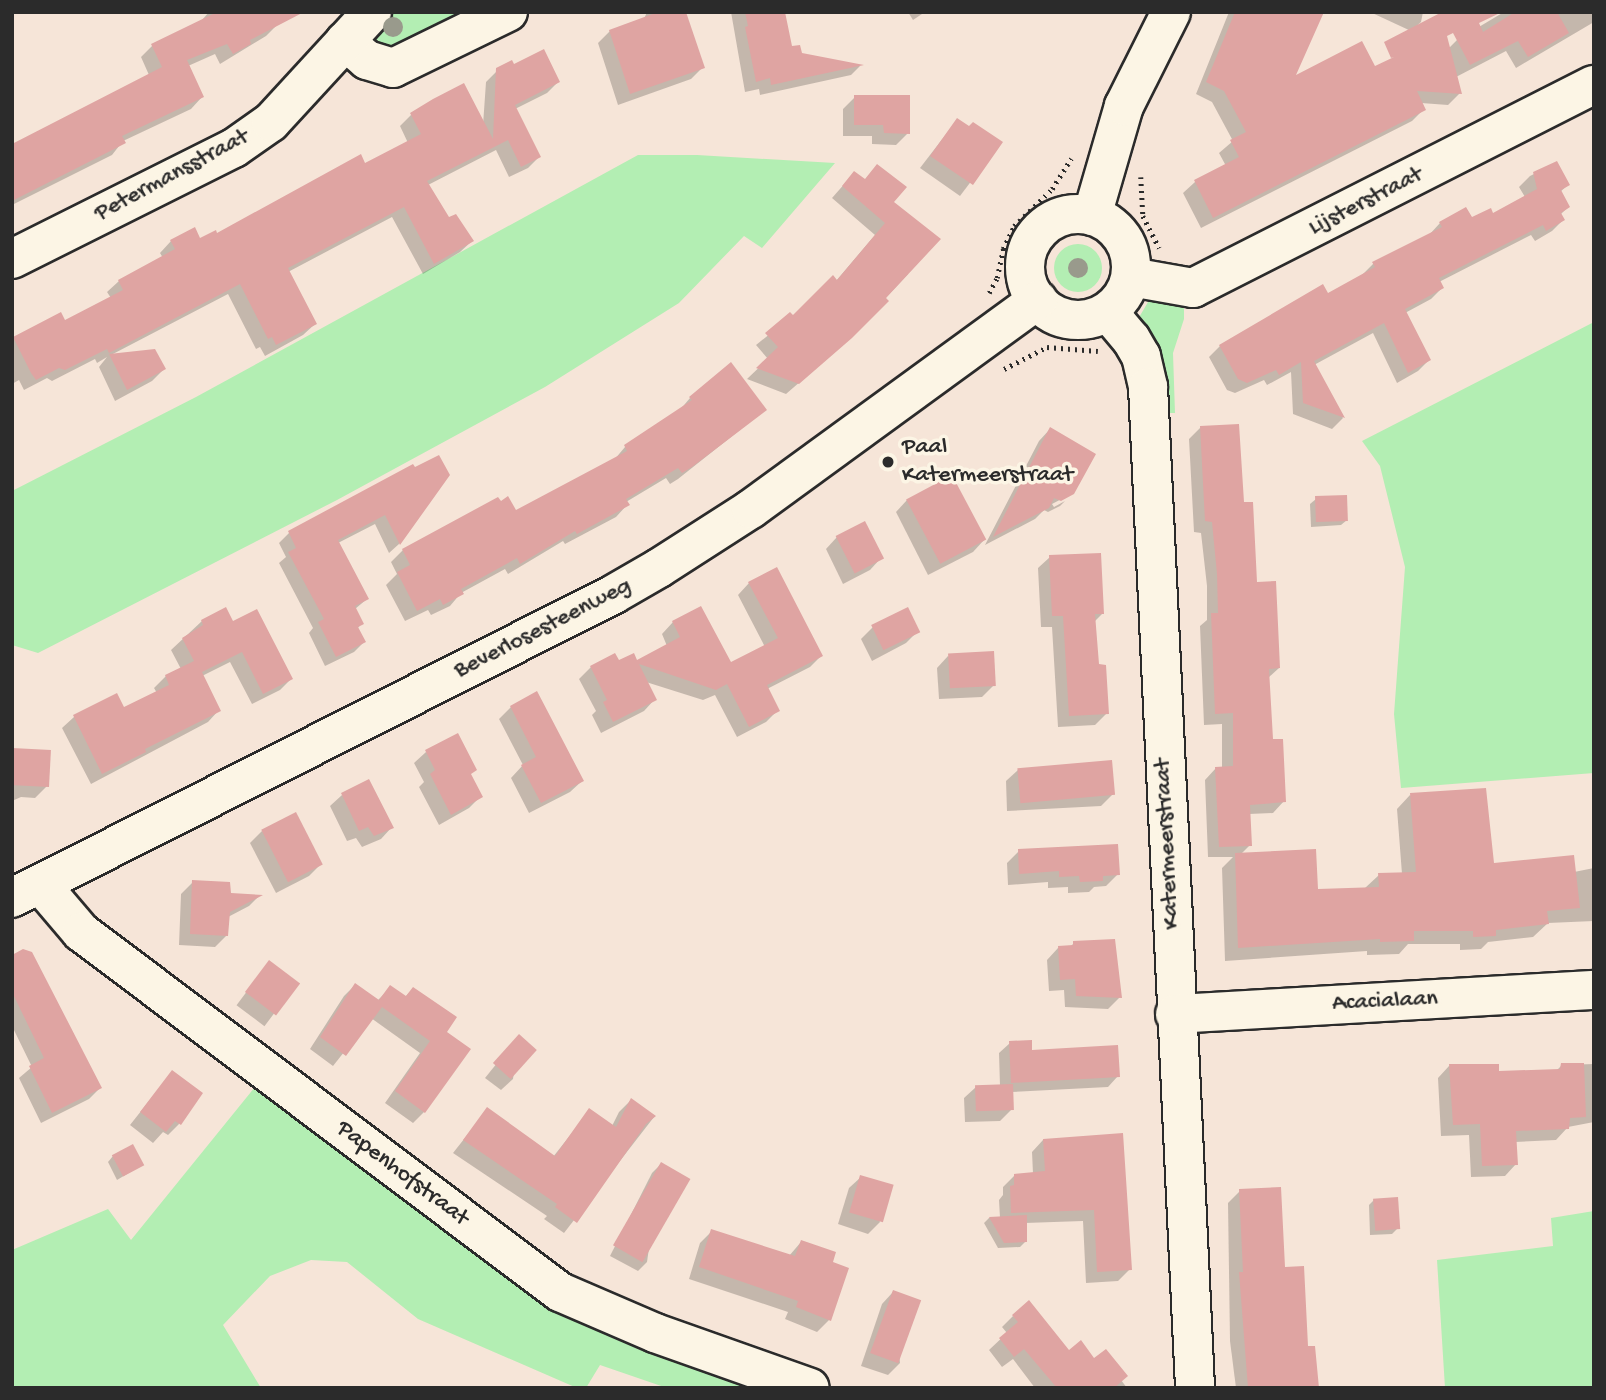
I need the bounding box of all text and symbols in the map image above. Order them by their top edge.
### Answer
street label: Petermansstraat [90,123,254,229]
street label: Lijsterstraat [1304,161,1428,243]
place label: Paal Katermeerstraat [902,434,1073,490]
marker: Paal Katermeerstraat [880,454,896,470]
street label: Beverlosesteenweg [450,572,636,686]
street label: Katermeerstraat [1149,758,1187,930]
street label: Acacialaan [1331,985,1439,1019]
street label: Papenhofstraat [330,1115,474,1233]

